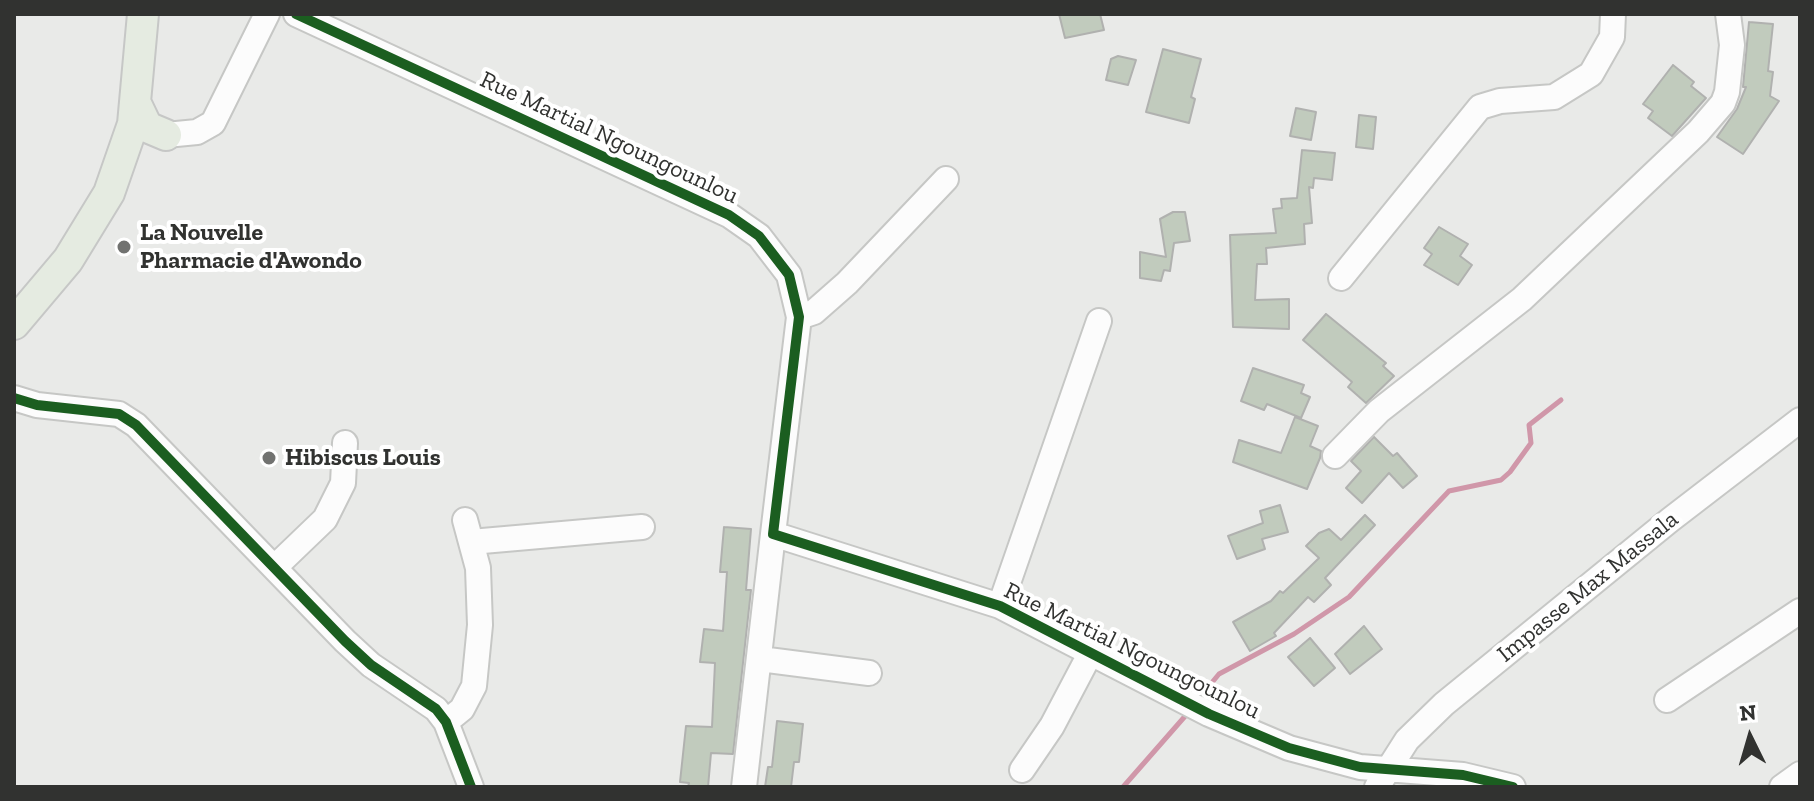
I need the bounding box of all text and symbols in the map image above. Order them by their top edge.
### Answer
street label: Rue Martial Ngoungounlou [475,65,743,211]
place label: La Nouvelle Pharmacie d'Awondo [140,219,362,275]
marker: La Nouvelle Pharmacie d'Awondo [115,238,133,256]
place label: Hibiscus Louis [285,444,441,472]
marker: Hibiscus Louis [260,449,278,467]
street label: Impasse Max Massala [1492,505,1684,669]
street label: Rue Martial Ngoungounlou [999,576,1265,726]
north arrow [1710,697,1790,777]
text: N [1738,698,1757,727]

